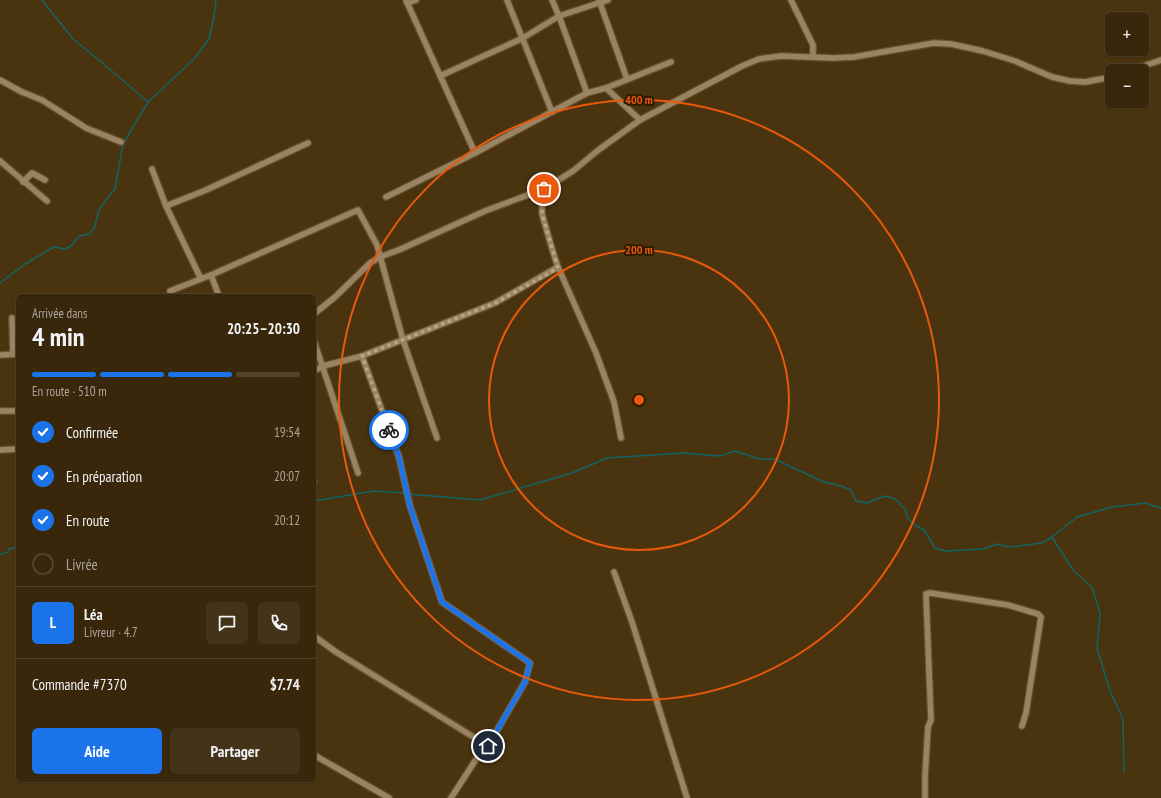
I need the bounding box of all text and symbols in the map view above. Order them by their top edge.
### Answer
map controls [1105,12,1149,108]
button: + [1105,12,1149,56]
button: − [1105,64,1149,108]
text: 400 m [625,92,653,107]
pin [527,172,561,206]
icon: bag [533,178,555,200]
text: 200 m [625,242,653,257]
text: Arrivée dans [32,305,87,322]
text: 20:25–20:30 [227,319,300,338]
text: 4 min [32,320,85,353]
text: En route · 510 m [32,383,107,400]
centre of rings [632,393,646,407]
courier [369,410,409,450]
icon: bike [378,419,400,441]
icon: check [32,421,54,443]
text: Confirmée [66,423,118,442]
text: 19:54 [274,424,300,441]
icon: check [32,465,54,487]
text: En préparation [66,467,142,486]
text: 20:07 [274,468,300,485]
icon: check [32,509,54,531]
text: En route [66,511,110,530]
text: 20:12 [274,512,300,529]
text: Livrée [66,555,98,574]
button: chat [206,602,248,644]
button: phone [258,602,300,644]
text: Léa [84,605,103,624]
text: L [50,613,56,632]
text: Livreur · 4.7 [84,624,138,641]
text: Commande #7370 [32,675,127,694]
text: $7.74 [270,675,300,694]
button: Aide [32,728,162,774]
button: Partager [170,728,300,774]
pin [471,729,505,763]
icon: home [477,735,499,757]

